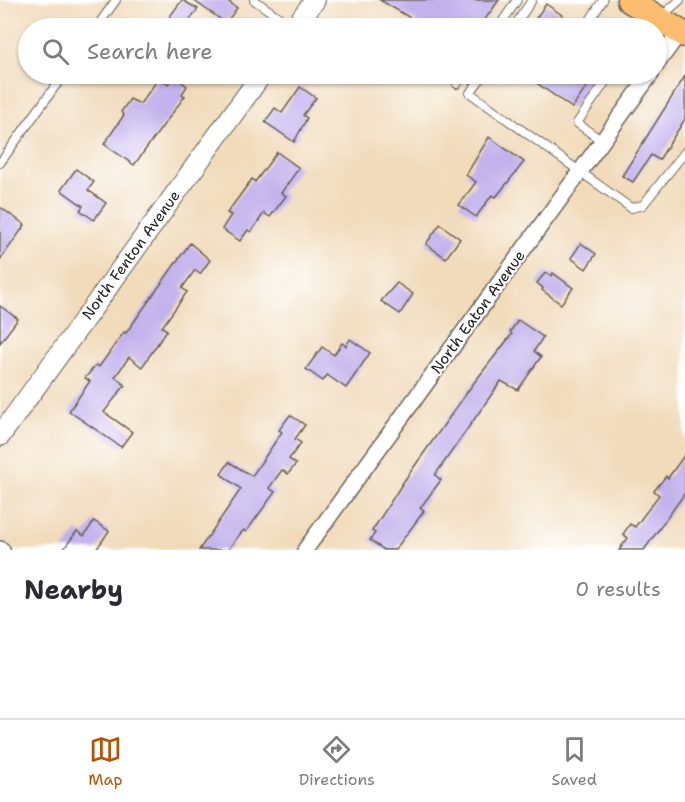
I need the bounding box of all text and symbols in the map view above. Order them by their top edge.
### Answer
search box [18,18,667,84]
icon: search [39,35,72,68]
text: Search here [87,37,213,66]
street label: North Fenton Avenue [77,186,185,324]
street label: North Eaton Avenue [426,246,530,378]
text: Nearby [24,572,123,607]
text: 0 results [575,576,661,602]
tab: Map [88,733,122,790]
tab: Directions [299,733,375,790]
tab: Saved [551,733,597,790]

